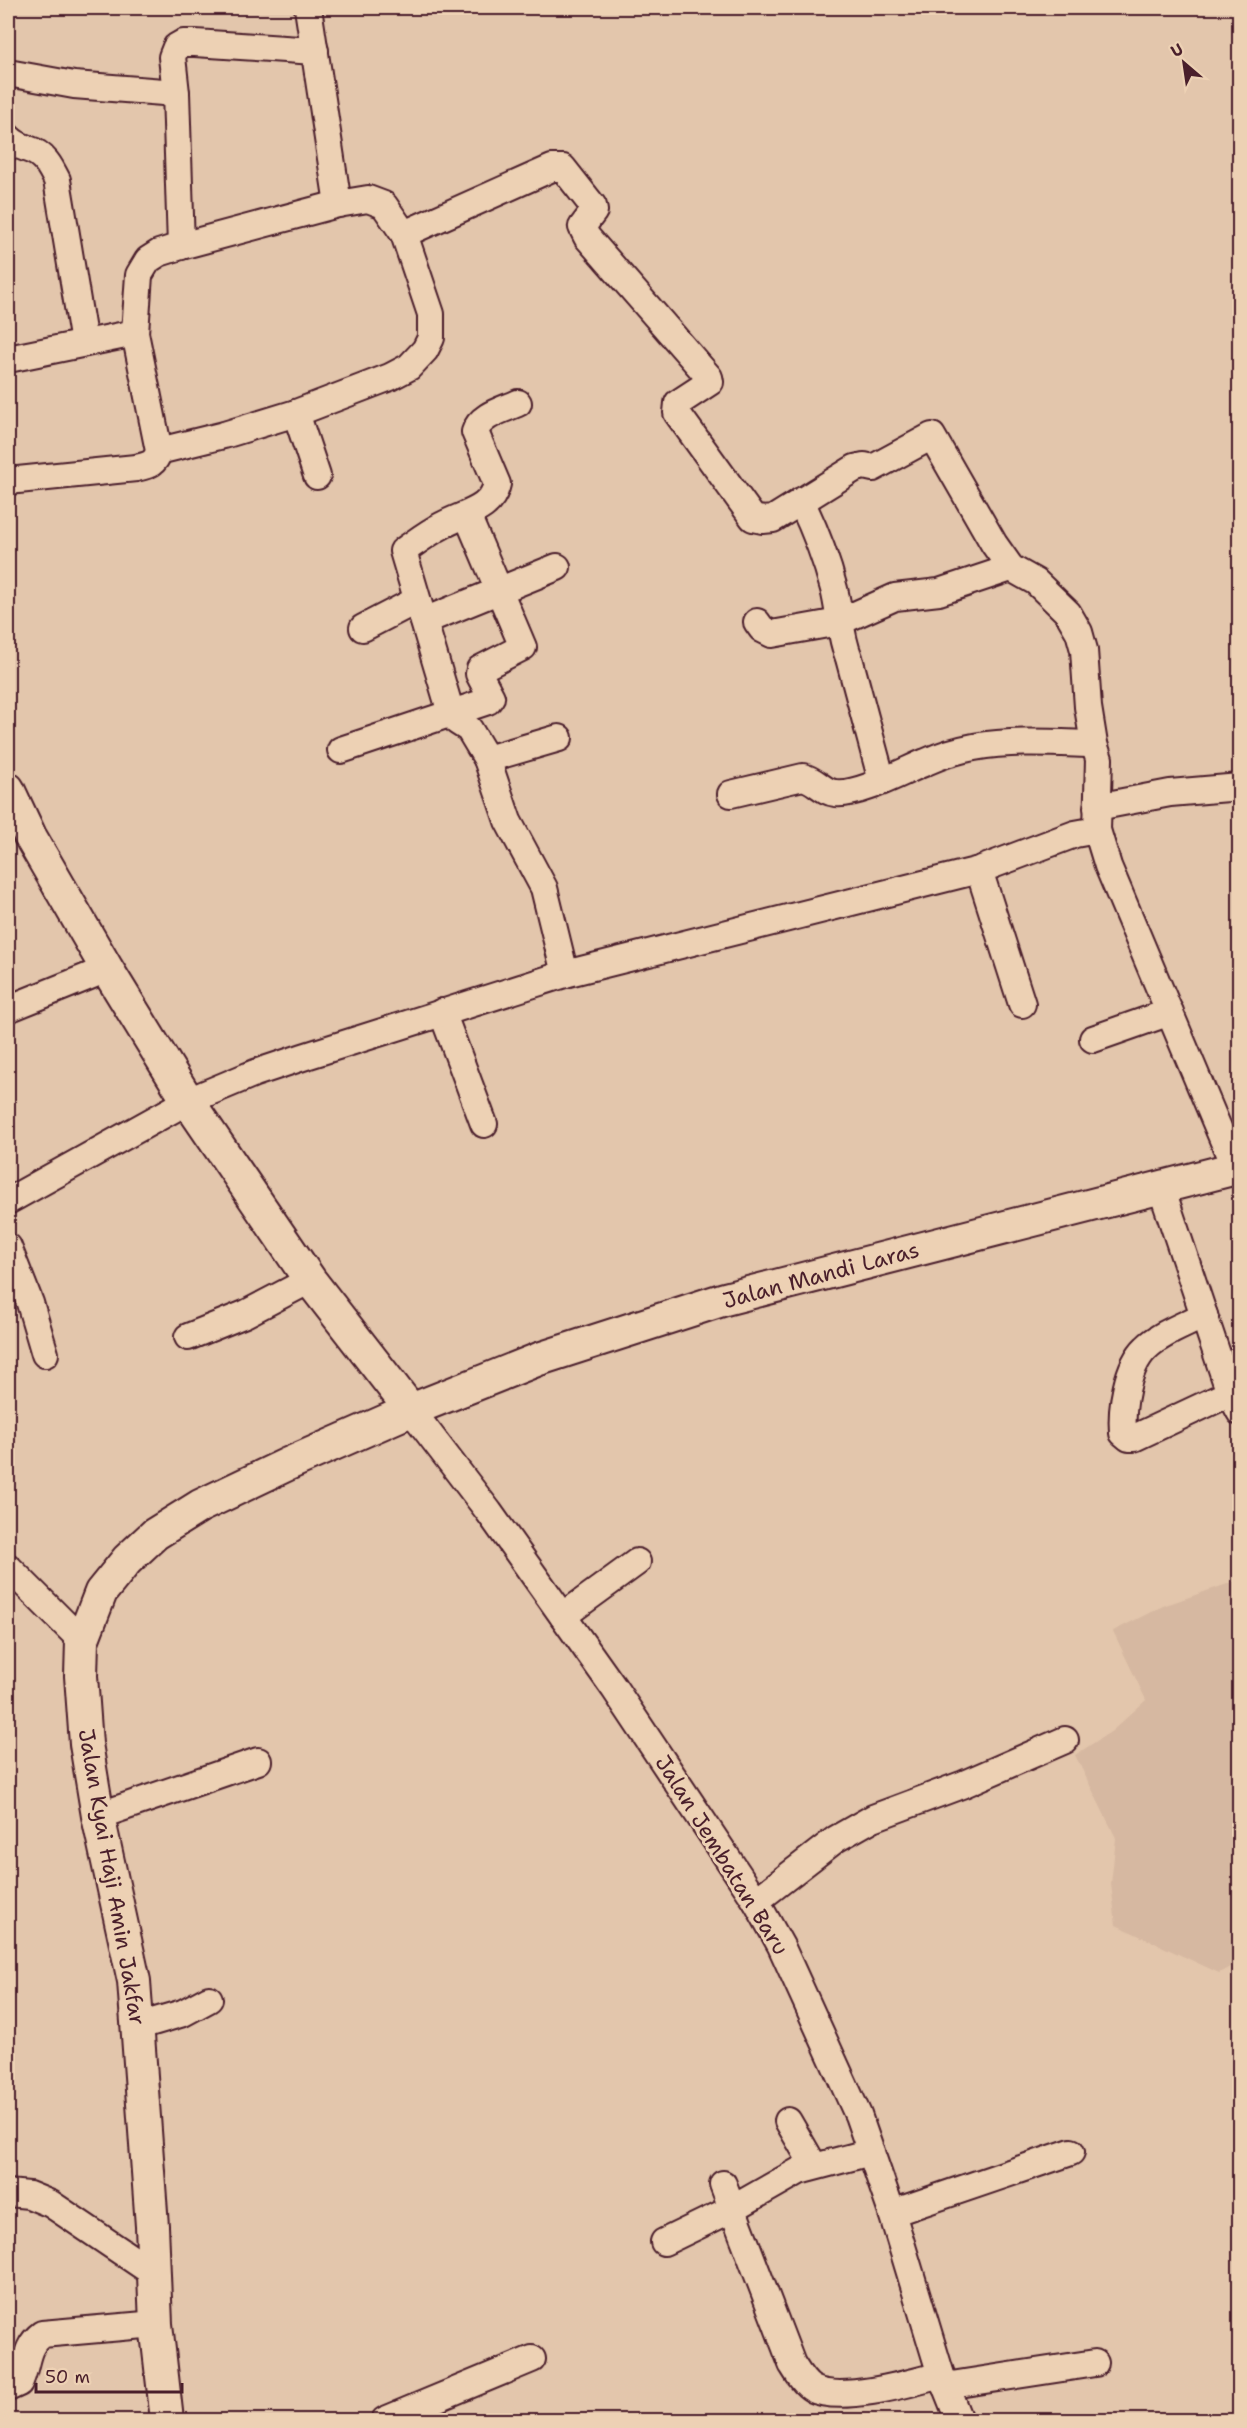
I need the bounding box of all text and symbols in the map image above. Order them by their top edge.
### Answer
north arrow [1154,33,1214,93]
text: U [1167,38,1187,62]
street label: Jalan Mandi Laras [720,1235,922,1315]
street label: Jalan Kyai Haji Amin Jakfar [72,1726,152,2028]
street label: Jalan Jembatan Baru [649,1750,795,1960]
scale bar [36,2356,182,2394]
text: 50 m [45,2365,90,2389]

